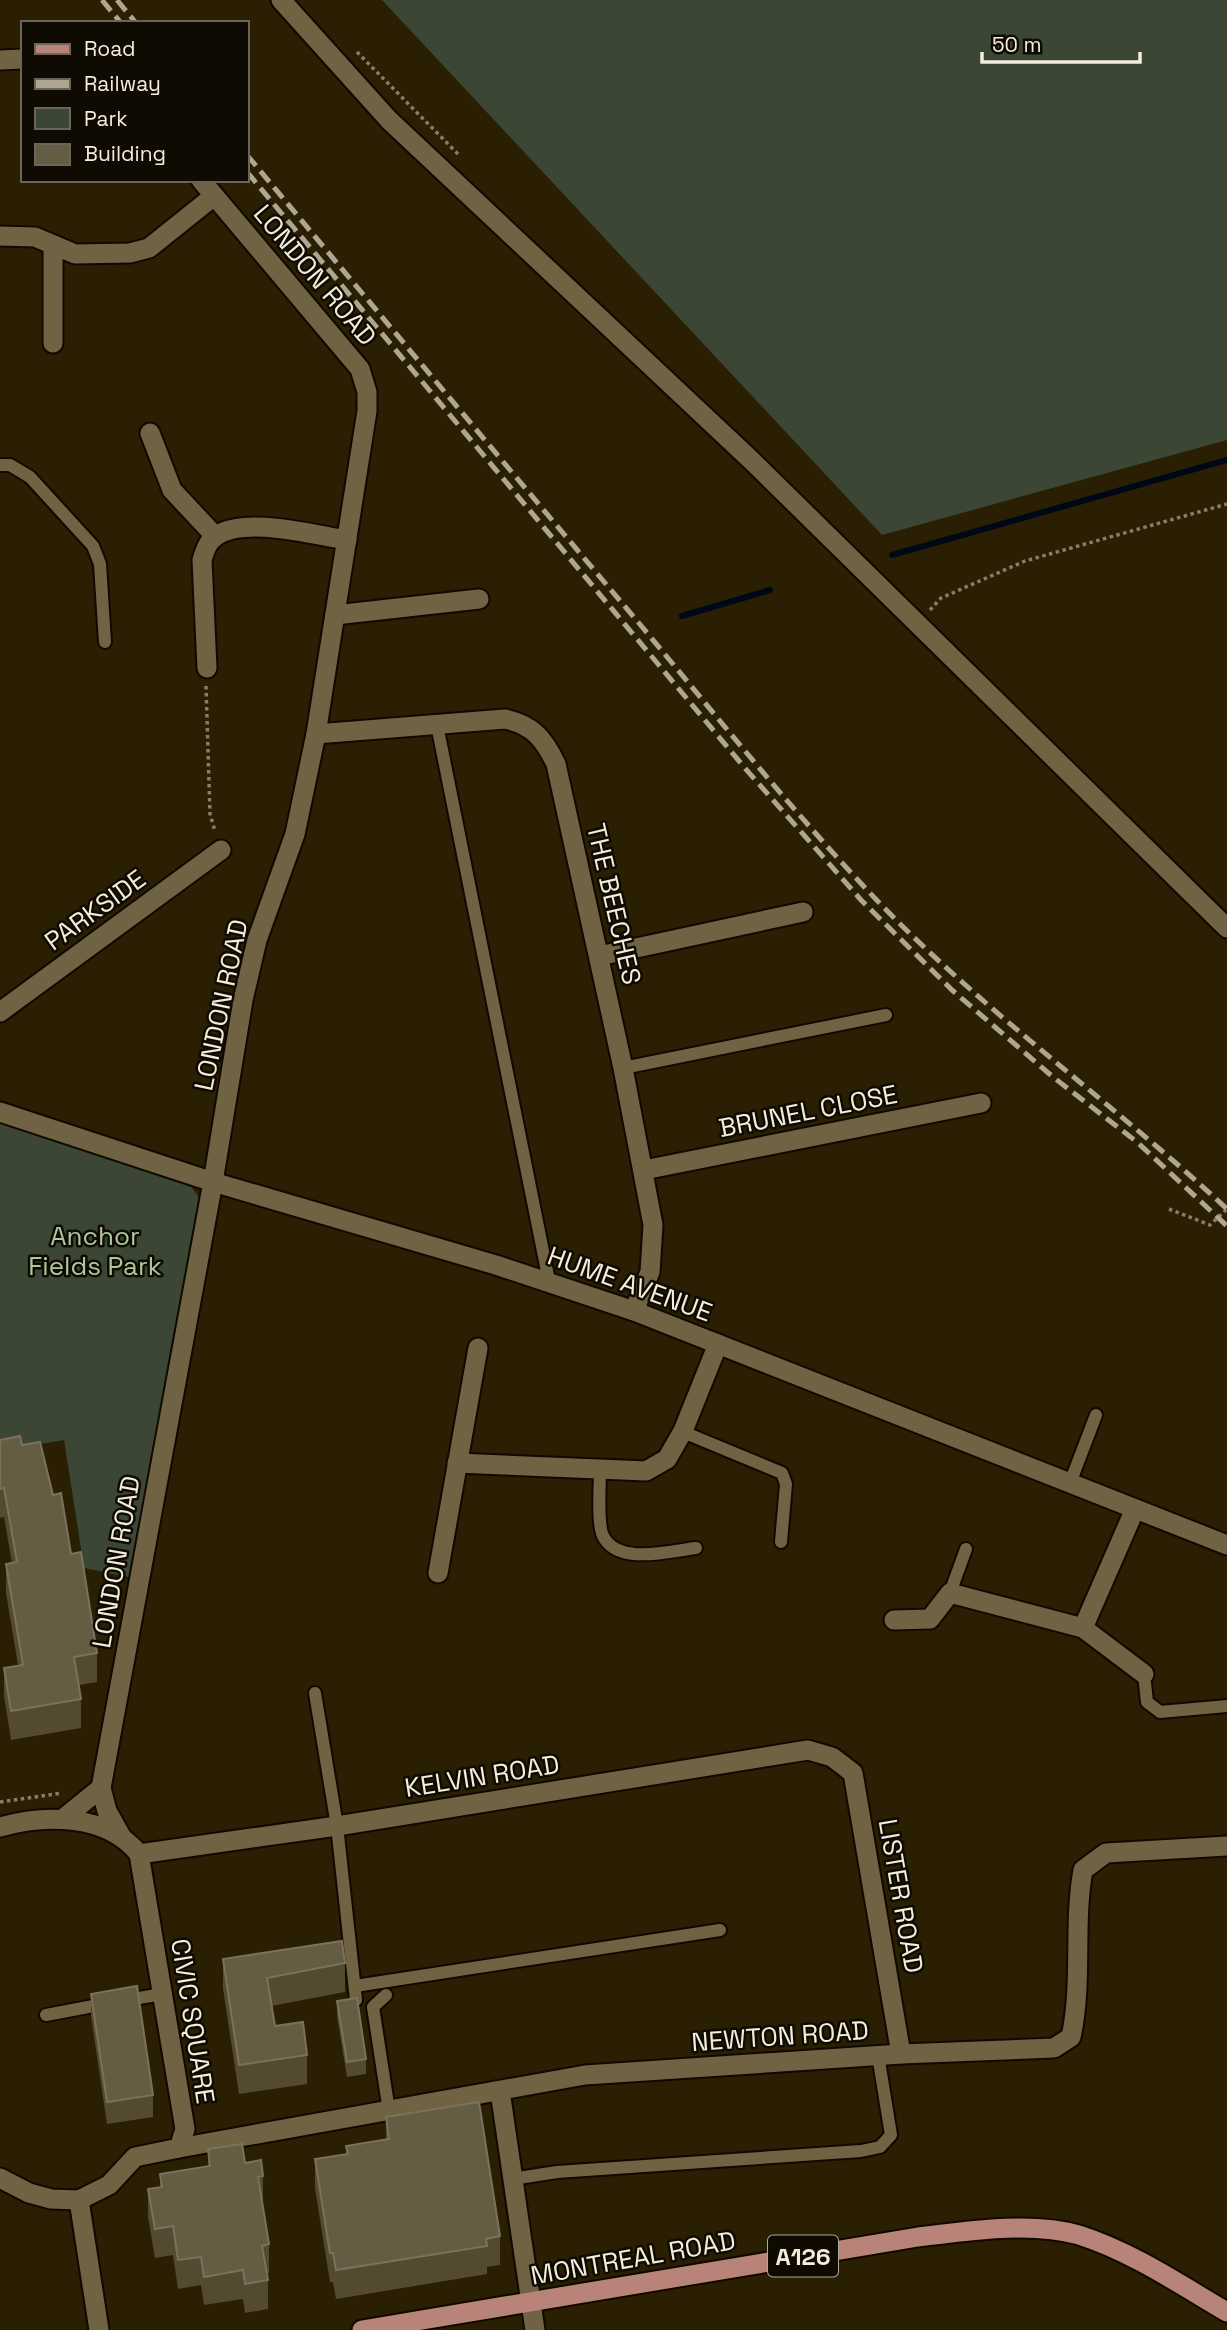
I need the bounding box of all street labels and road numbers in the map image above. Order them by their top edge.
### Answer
street label: LONDON ROAD [246,197,384,353]
street label: THE BEECHES [579,820,649,988]
street label: PARKSIDE [38,862,152,958]
street label: LONDON ROAD [186,916,256,1094]
street label: BRUNEL CLOSE [716,1077,900,1145]
street label: HUME AVENUE [543,1238,717,1330]
street label: LONDON ROAD [84,1473,148,1651]
street label: KELVIN ROAD [402,1747,562,1805]
street label: LISTER ROAD [871,1816,931,1976]
street label: CIVIC SQUARE [163,1936,223,2106]
street label: NEWTON ROAD [690,2013,870,2059]
street label: MONTREAL ROAD [528,2223,738,2293]
road number: A126 [768,2236,838,2276]

